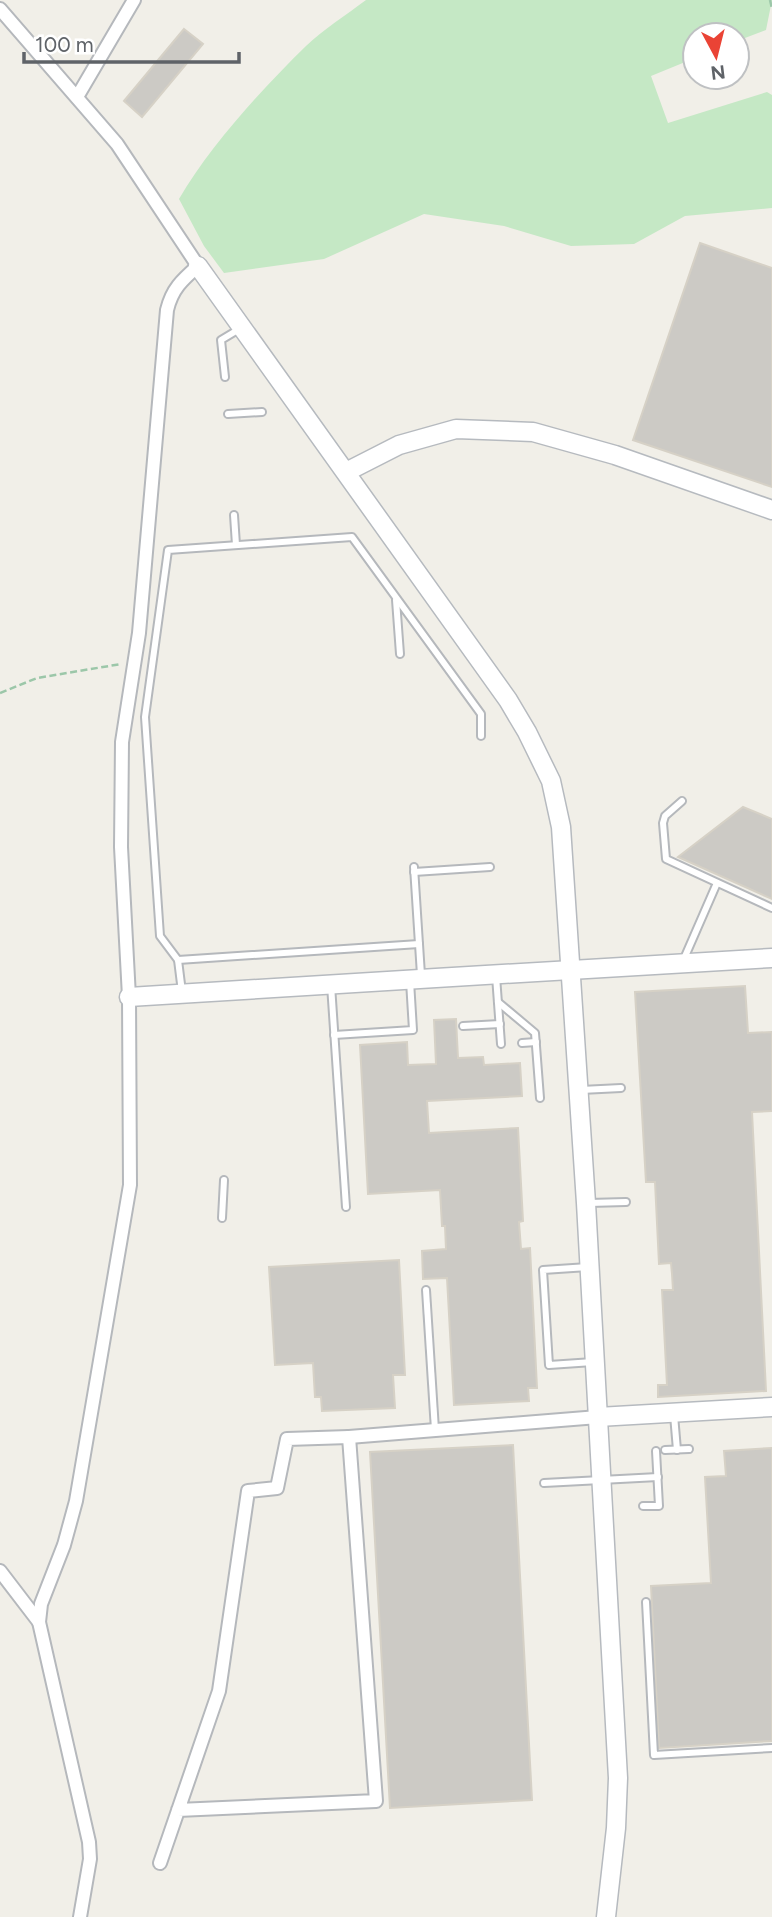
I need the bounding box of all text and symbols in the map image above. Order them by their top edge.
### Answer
scale bar [24,21,240,65]
north arrow [681,21,751,91]
text: 100 m [35,32,94,57]
text: N [709,60,727,85]

